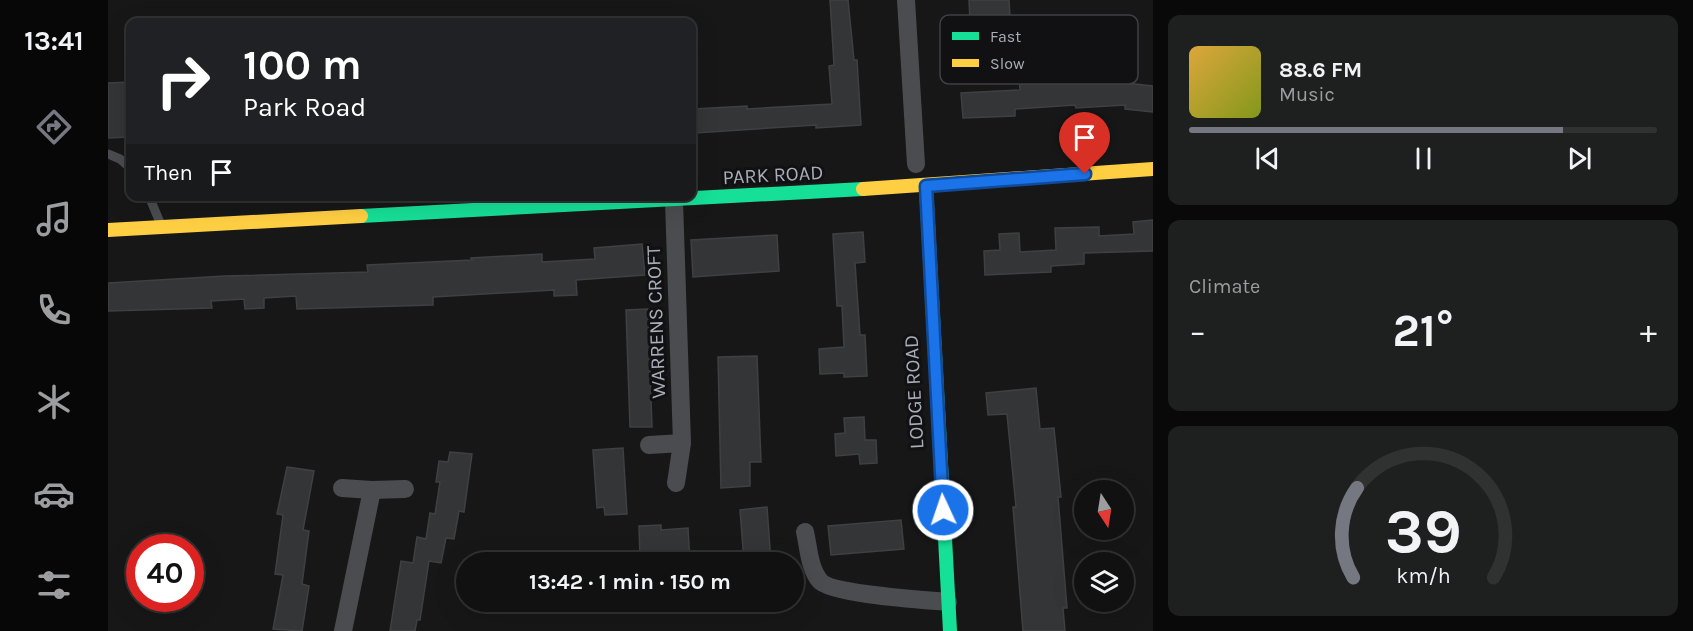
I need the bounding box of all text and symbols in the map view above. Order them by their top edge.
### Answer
legend [940,15,1138,84]
text: 13:41 [24,25,84,57]
text: Fast [990,27,1021,46]
text: 100 m [243,40,362,90]
icon: right [144,42,222,120]
text: Slow [990,54,1025,73]
text: 88.6 FM [1279,57,1362,83]
text: Music [1279,83,1335,106]
text: Park Road [243,91,366,123]
icon: directions [33,106,75,148]
pin [1059,112,1110,174]
icon: arrive [1068,121,1101,154]
icon: previous [1251,142,1284,175]
icon: pause [1407,142,1440,175]
icon: next [1563,142,1596,175]
icon: arrive [205,156,238,189]
text: Then [144,160,193,186]
street label: PARK ROAD [722,161,824,189]
icon: music [33,198,75,240]
street label: WARRENS CROFT [642,245,670,399]
text: Climate [1189,275,1260,298]
icon: phone [33,289,75,331]
text: 21° [1393,305,1453,357]
text: − [1189,312,1206,350]
text: + [1640,312,1657,350]
street label: LODGE ROAD [900,334,928,450]
icon: climate [33,381,75,423]
icon: car [33,473,75,515]
position arrow [911,478,975,542]
north arrow [1074,480,1134,540]
map controls [1074,480,1134,612]
text: 39 [1385,495,1461,568]
speed limit sign: 40 [126,534,204,612]
button: layers [1074,552,1134,612]
text: km/h [1396,563,1450,588]
icon: filters [33,564,75,606]
text: 13:42 · 1 min · 150 m [529,569,731,595]

